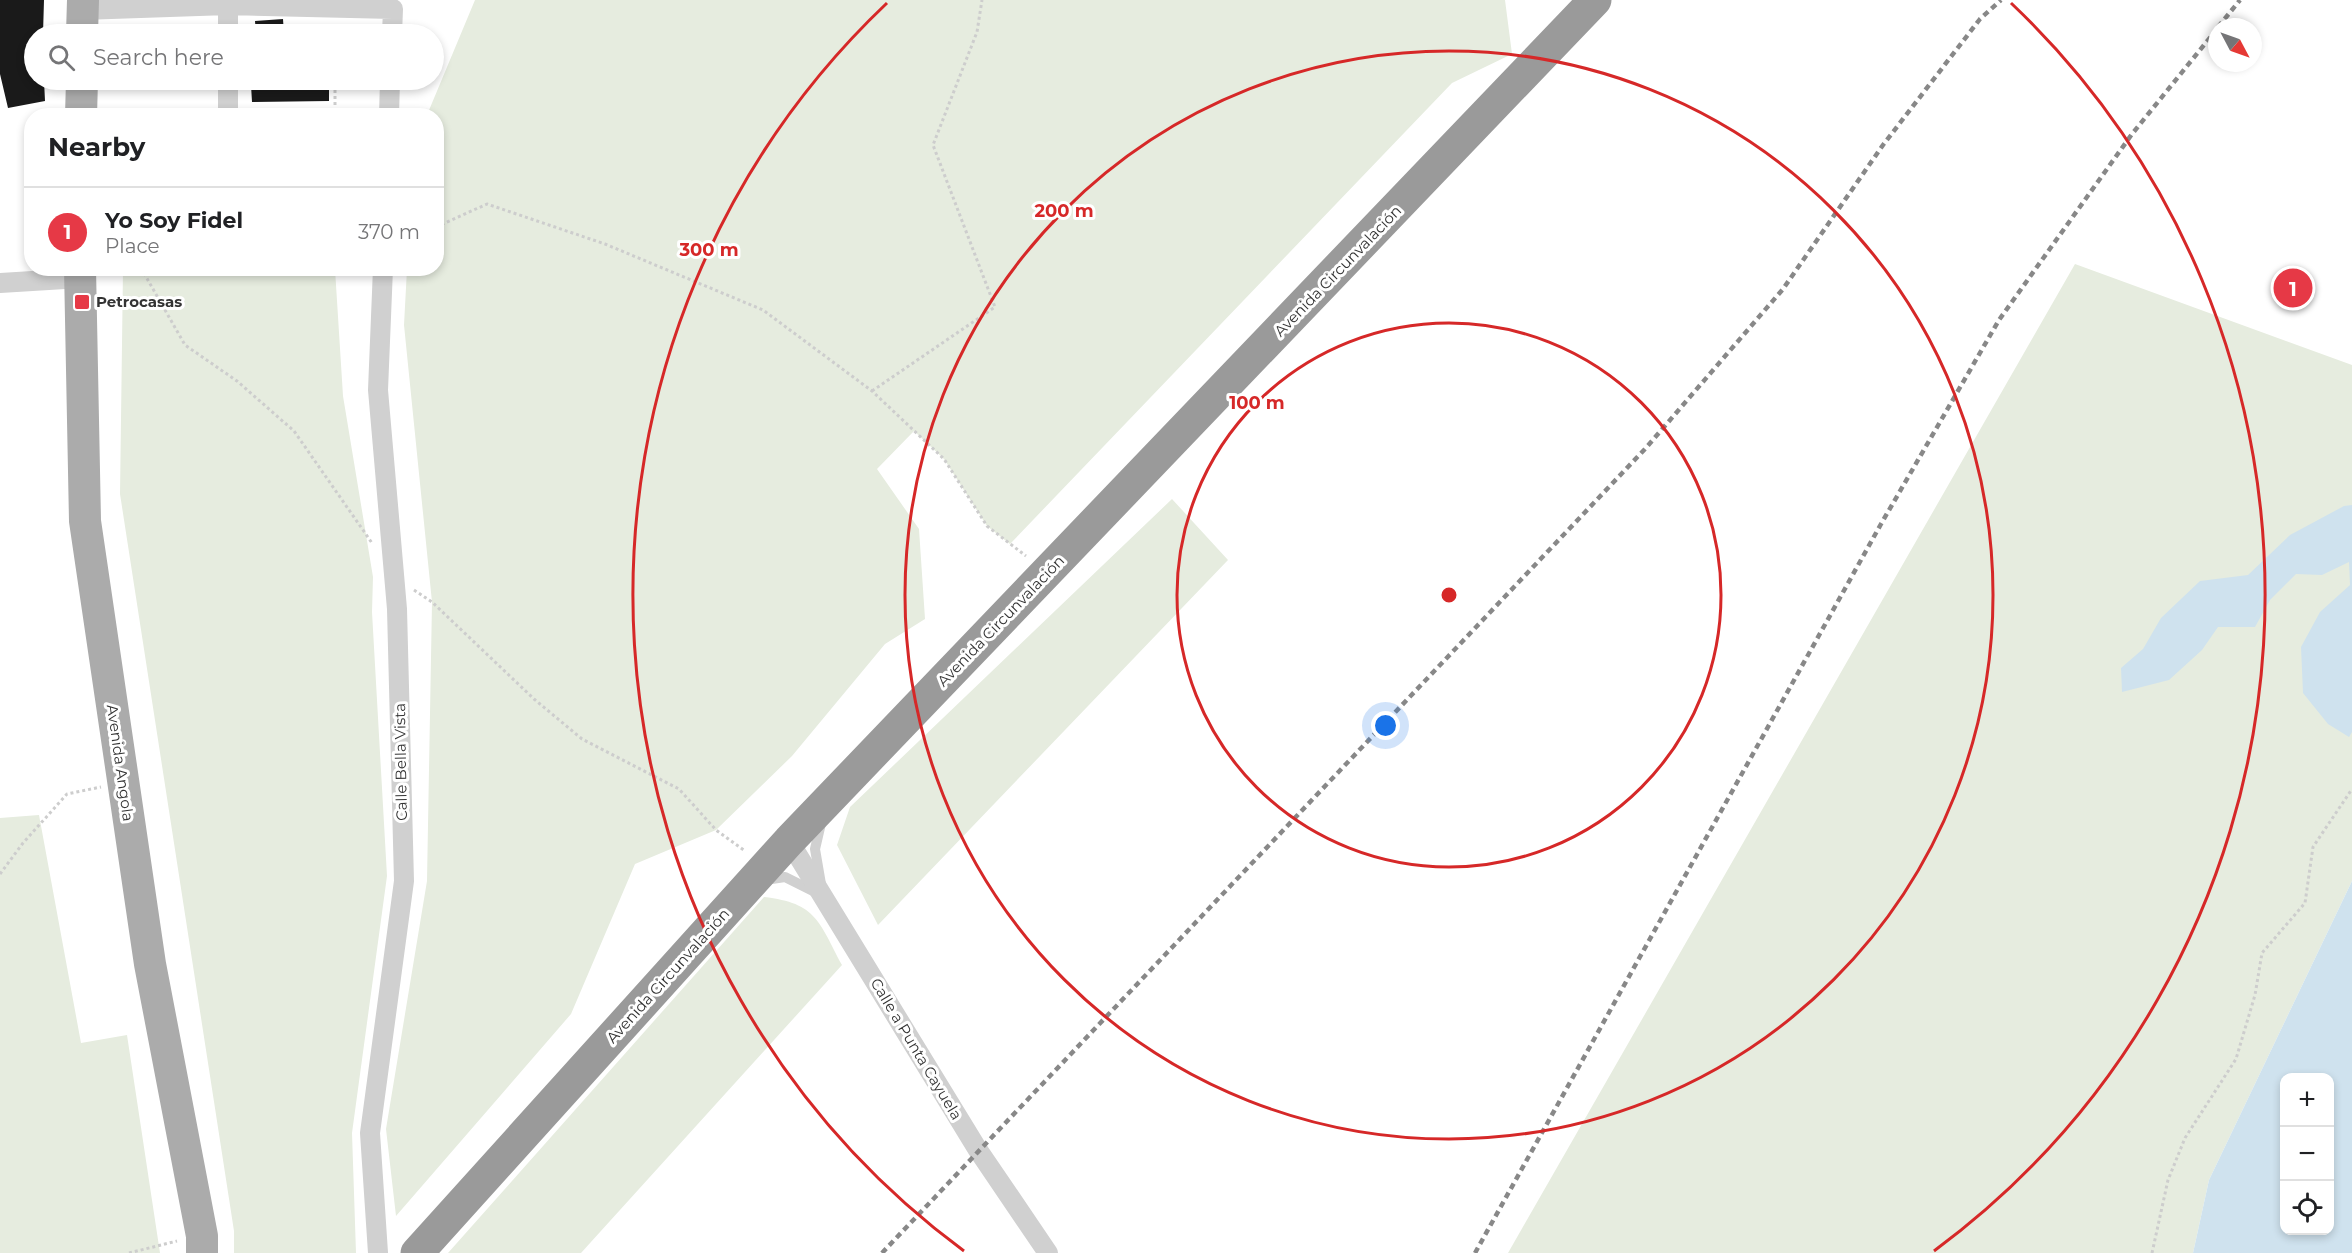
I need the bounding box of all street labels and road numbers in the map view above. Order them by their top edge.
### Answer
street label: Avenida Circunvalación [1270,201,1405,340]
street label: Avenida Circunvalación [933,551,1068,690]
street label: Avenida Angola [103,703,138,823]
street label: Calle Bella Vista [390,703,411,821]
street label: Avenida Circunvalación [602,904,733,1047]
street label: Calle a Punta Cayuela [867,974,966,1123]

